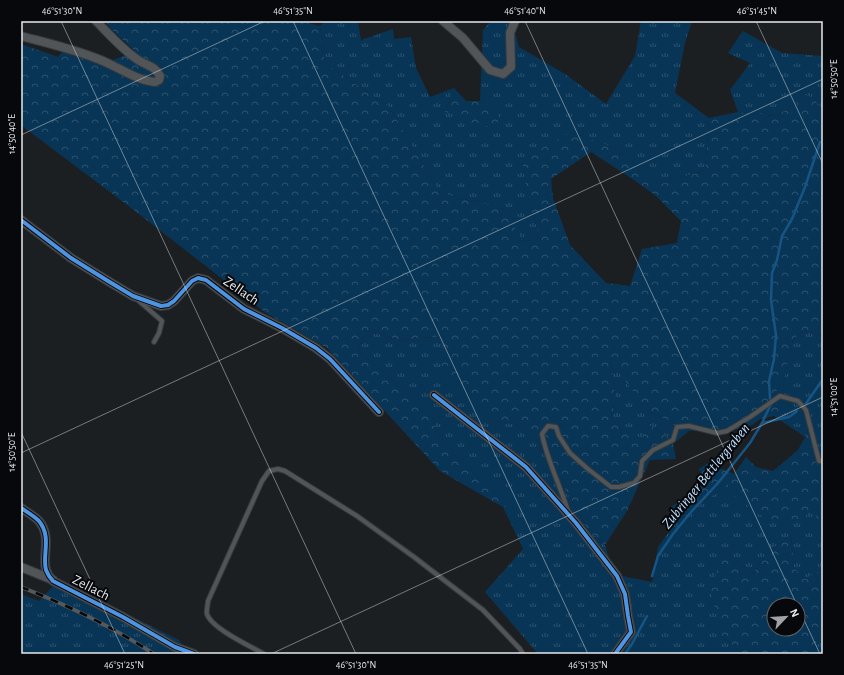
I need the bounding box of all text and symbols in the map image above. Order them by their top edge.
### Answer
text: 46°51'30"N [42,6,82,16]
text: 46°51'35"N [273,6,313,16]
text: 46°51'40"N [504,6,546,16]
text: 46°51'45"N [737,6,777,16]
text: 14°50'50"E [829,59,839,99]
text: 14°50'40"E [7,114,17,154]
street label: Zellach [221,274,261,308]
text: 14°51'00"E [829,378,839,416]
water label: Zubringer Bettlergraben [659,421,753,531]
text: 14°50'50"E [7,432,17,472]
street label: Zellach [70,573,112,603]
north arrow [766,597,806,637]
text: N [788,607,801,619]
text: 46°51'25"N [104,660,144,670]
text: 46°51'30"N [336,660,376,670]
text: 46°51'35"N [568,660,608,670]

